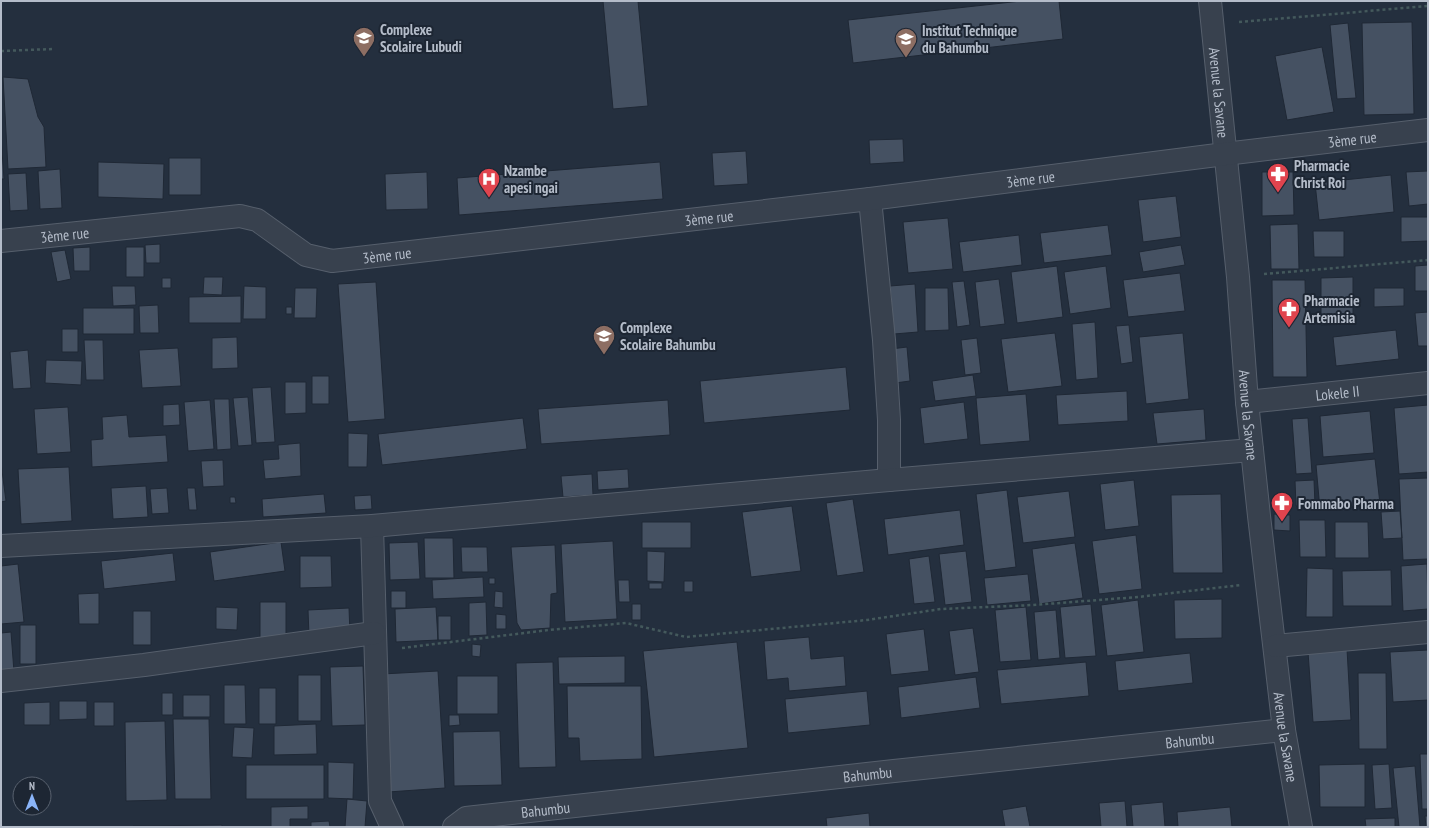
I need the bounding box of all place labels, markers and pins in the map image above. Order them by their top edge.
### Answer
place label: Complexe Scolaire Lubudi [380,20,462,56]
place label: Institut Technique du Bahumbu [922,21,1017,57]
school or university icon: Complexe Scolaire Lubudi [351,25,377,58]
school or university icon: Institut Technique du Bahumbu [893,26,919,59]
place label: Pharmacie Christ Roi [1294,156,1350,192]
place label: Nzambe apesi ngai [504,161,558,197]
pharmacy icon: Pharmacie Christ Roi [1265,161,1291,194]
hospital icon: Nzambe apesi ngai [476,166,502,199]
place label: Pharmacie Artemisia [1303,291,1360,327]
pharmacy icon: Pharmacie Artemisia [1276,296,1302,329]
place label: Complexe Scolaire Bahumbu [620,318,716,354]
school or university icon: Complexe Scolaire Bahumbu [591,323,617,356]
pharmacy icon: Fommabo Pharma [1269,490,1295,523]
place label: Fommabo Pharma [1298,494,1394,513]

